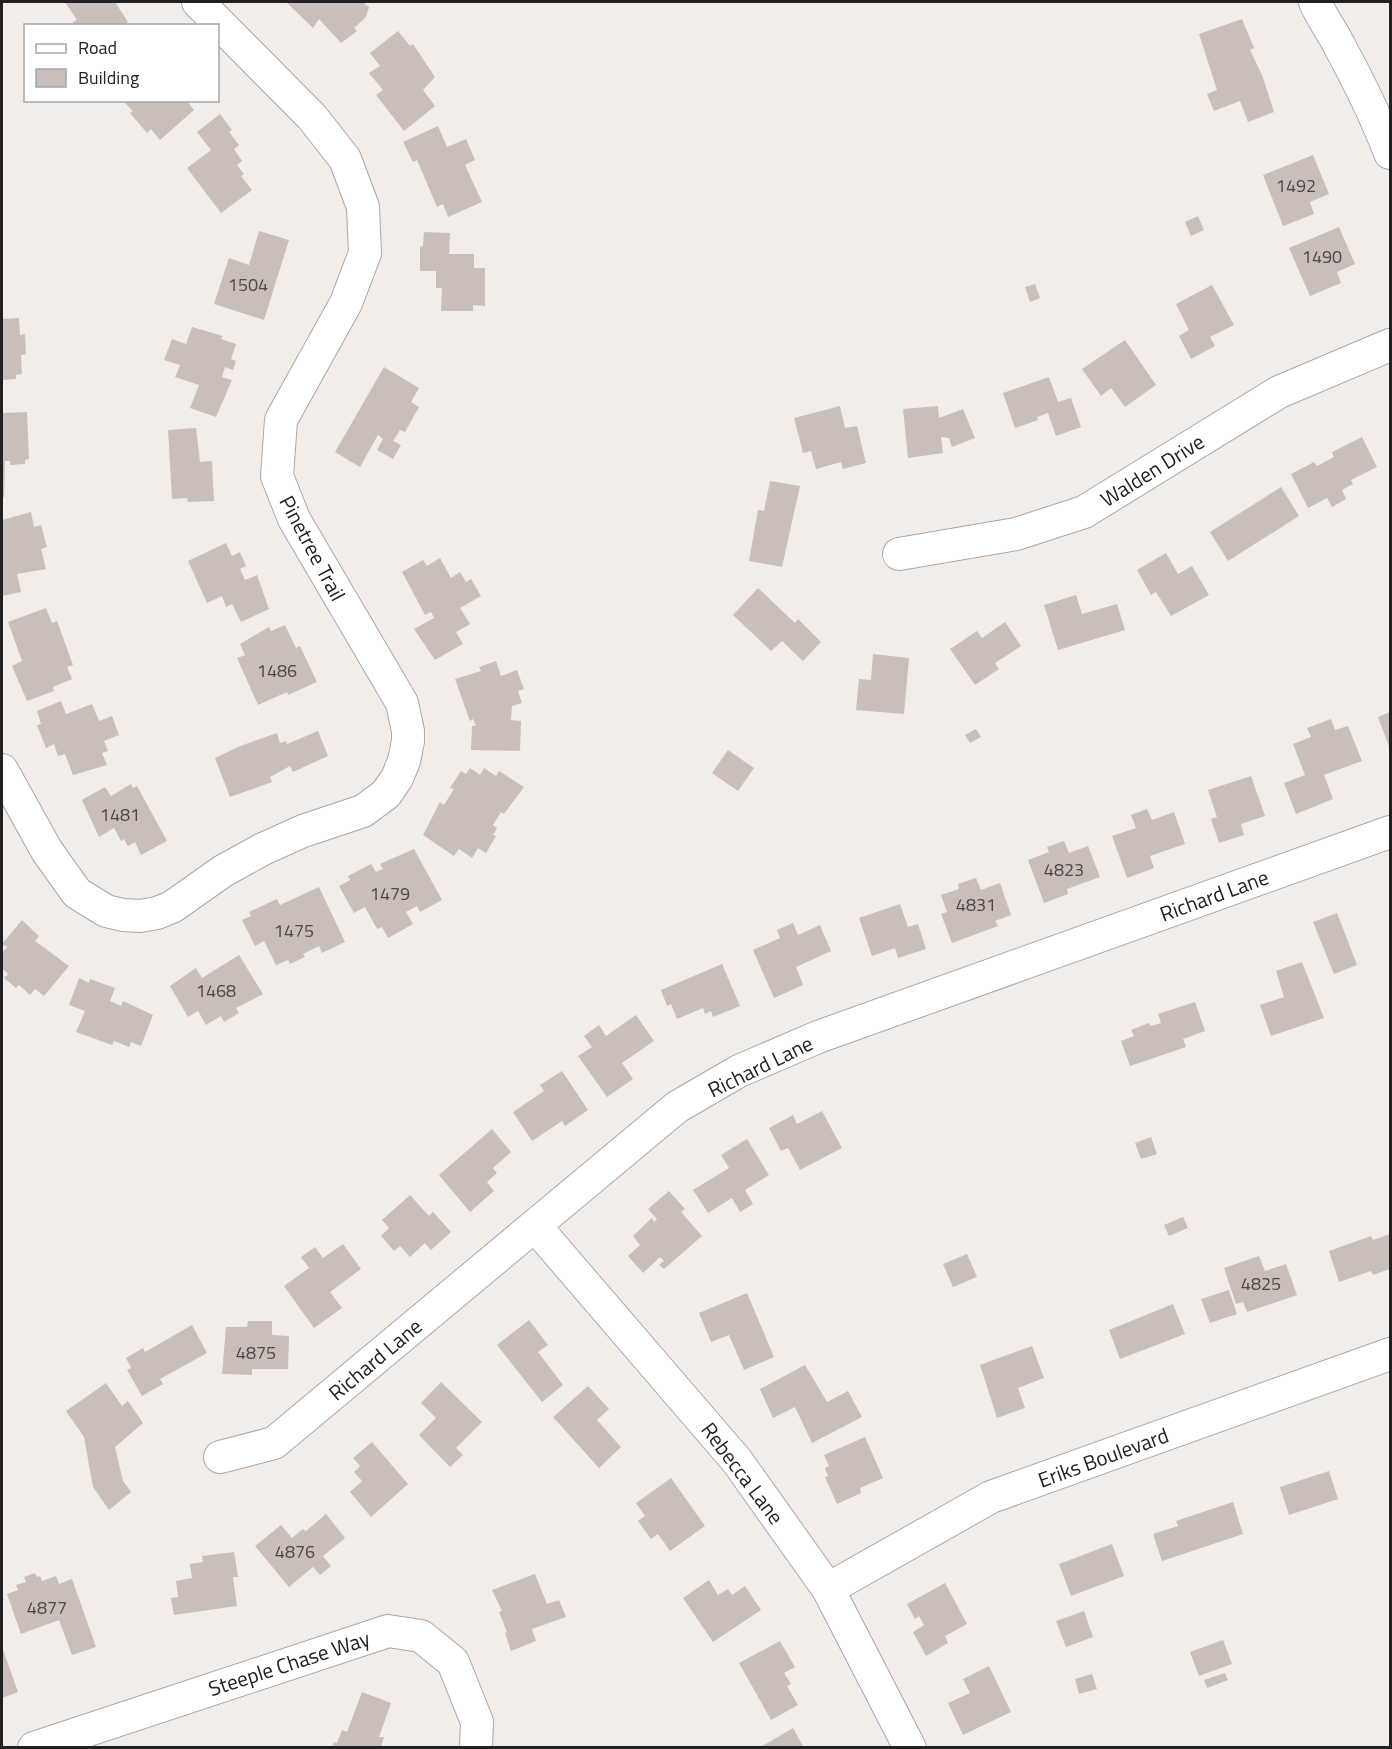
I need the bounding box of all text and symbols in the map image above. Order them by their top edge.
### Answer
legend [24,24,219,102]
text: Road [78,34,117,61]
text: Building [78,64,139,91]
house number: 1492 [1276,172,1316,199]
house number: 1490 [1302,243,1342,270]
house number: 1504 [228,271,268,298]
street label: Walden Drive [1094,425,1210,515]
street label: Pinetree Trail [272,489,354,607]
house number: 1486 [257,657,297,684]
house number: 1481 [100,801,140,828]
house number: 4823 [1044,856,1084,883]
street label: Richard Lane [1155,861,1273,929]
house number: 1479 [370,880,410,907]
house number: 4831 [956,891,996,918]
house number: 1475 [274,917,314,944]
house number: 1468 [196,977,236,1004]
street label: Richard Lane [702,1027,818,1105]
house number: 4825 [1241,1270,1281,1297]
street label: Richard Lane [321,1310,429,1408]
house number: 4875 [236,1339,276,1366]
street label: Rebecca Lane [694,1415,792,1531]
street label: Eriks Boulevard [1033,1419,1173,1495]
house number: 4876 [275,1538,315,1565]
house number: 4877 [27,1594,67,1621]
street label: Steeple Chase Way [204,1622,374,1704]

